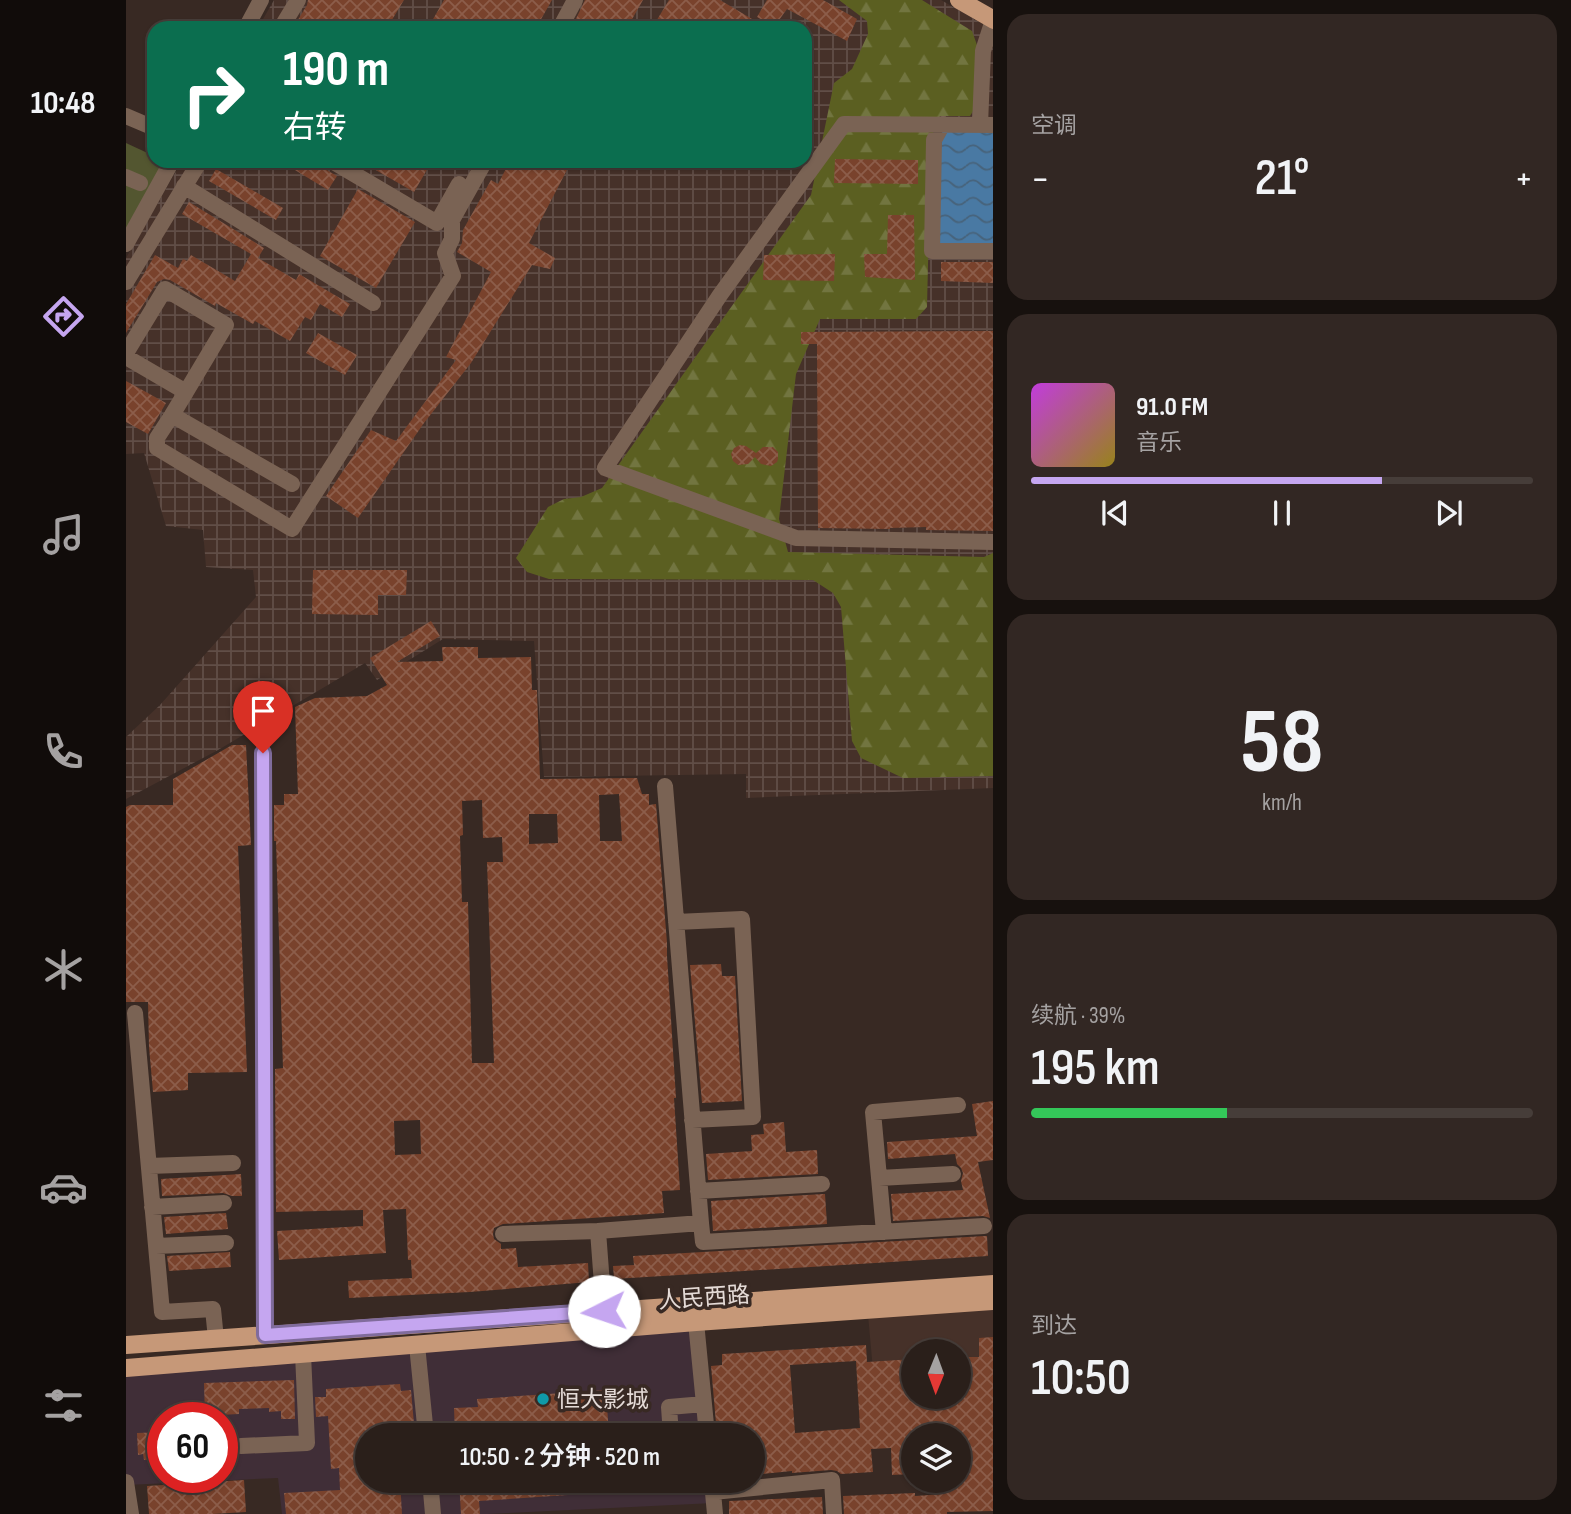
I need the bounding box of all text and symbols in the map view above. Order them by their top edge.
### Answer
text: 190 m [283,41,389,100]
icon: right [168,49,259,140]
text: 10:48 [31,84,95,123]
text: 右转 [283,109,347,148]
text: 空调 [1031,112,1077,140]
text: 21° [1255,147,1309,210]
text: − [1031,157,1050,202]
text: + [1514,157,1533,202]
icon: directions [39,292,88,341]
text: 91.0 FM [1136,392,1208,423]
text: 音乐 [1136,429,1182,457]
icon: previous [1096,494,1134,532]
icon: pause [1263,494,1301,532]
icon: next [1430,494,1468,532]
icon: music [39,510,88,559]
pin [233,681,293,753]
text: 58 [1241,689,1323,798]
icon: arrive [244,692,282,730]
icon: phone [39,727,88,776]
text: km/h [1262,789,1302,817]
icon: climate [39,945,88,994]
text: 续航 · 39% [1031,1002,1125,1030]
text: 195 km [1031,1037,1160,1100]
icon: car [39,1163,88,1212]
position arrow [567,1274,641,1348]
street label: 人民西路 [657,1281,751,1315]
text: 到达 [1031,1312,1077,1340]
north arrow [901,1339,971,1409]
map controls [901,1339,971,1493]
text: 10:50 [1031,1347,1131,1410]
icon: filters [39,1381,88,1430]
place label: 恒大影城 [557,1386,649,1414]
marker: 恒大影城 [535,1391,551,1407]
speed limit sign: 60 [147,1402,238,1493]
button: layers [901,1423,971,1493]
text: 10:50 · 2 分钟 · 520 m [460,1442,660,1473]

